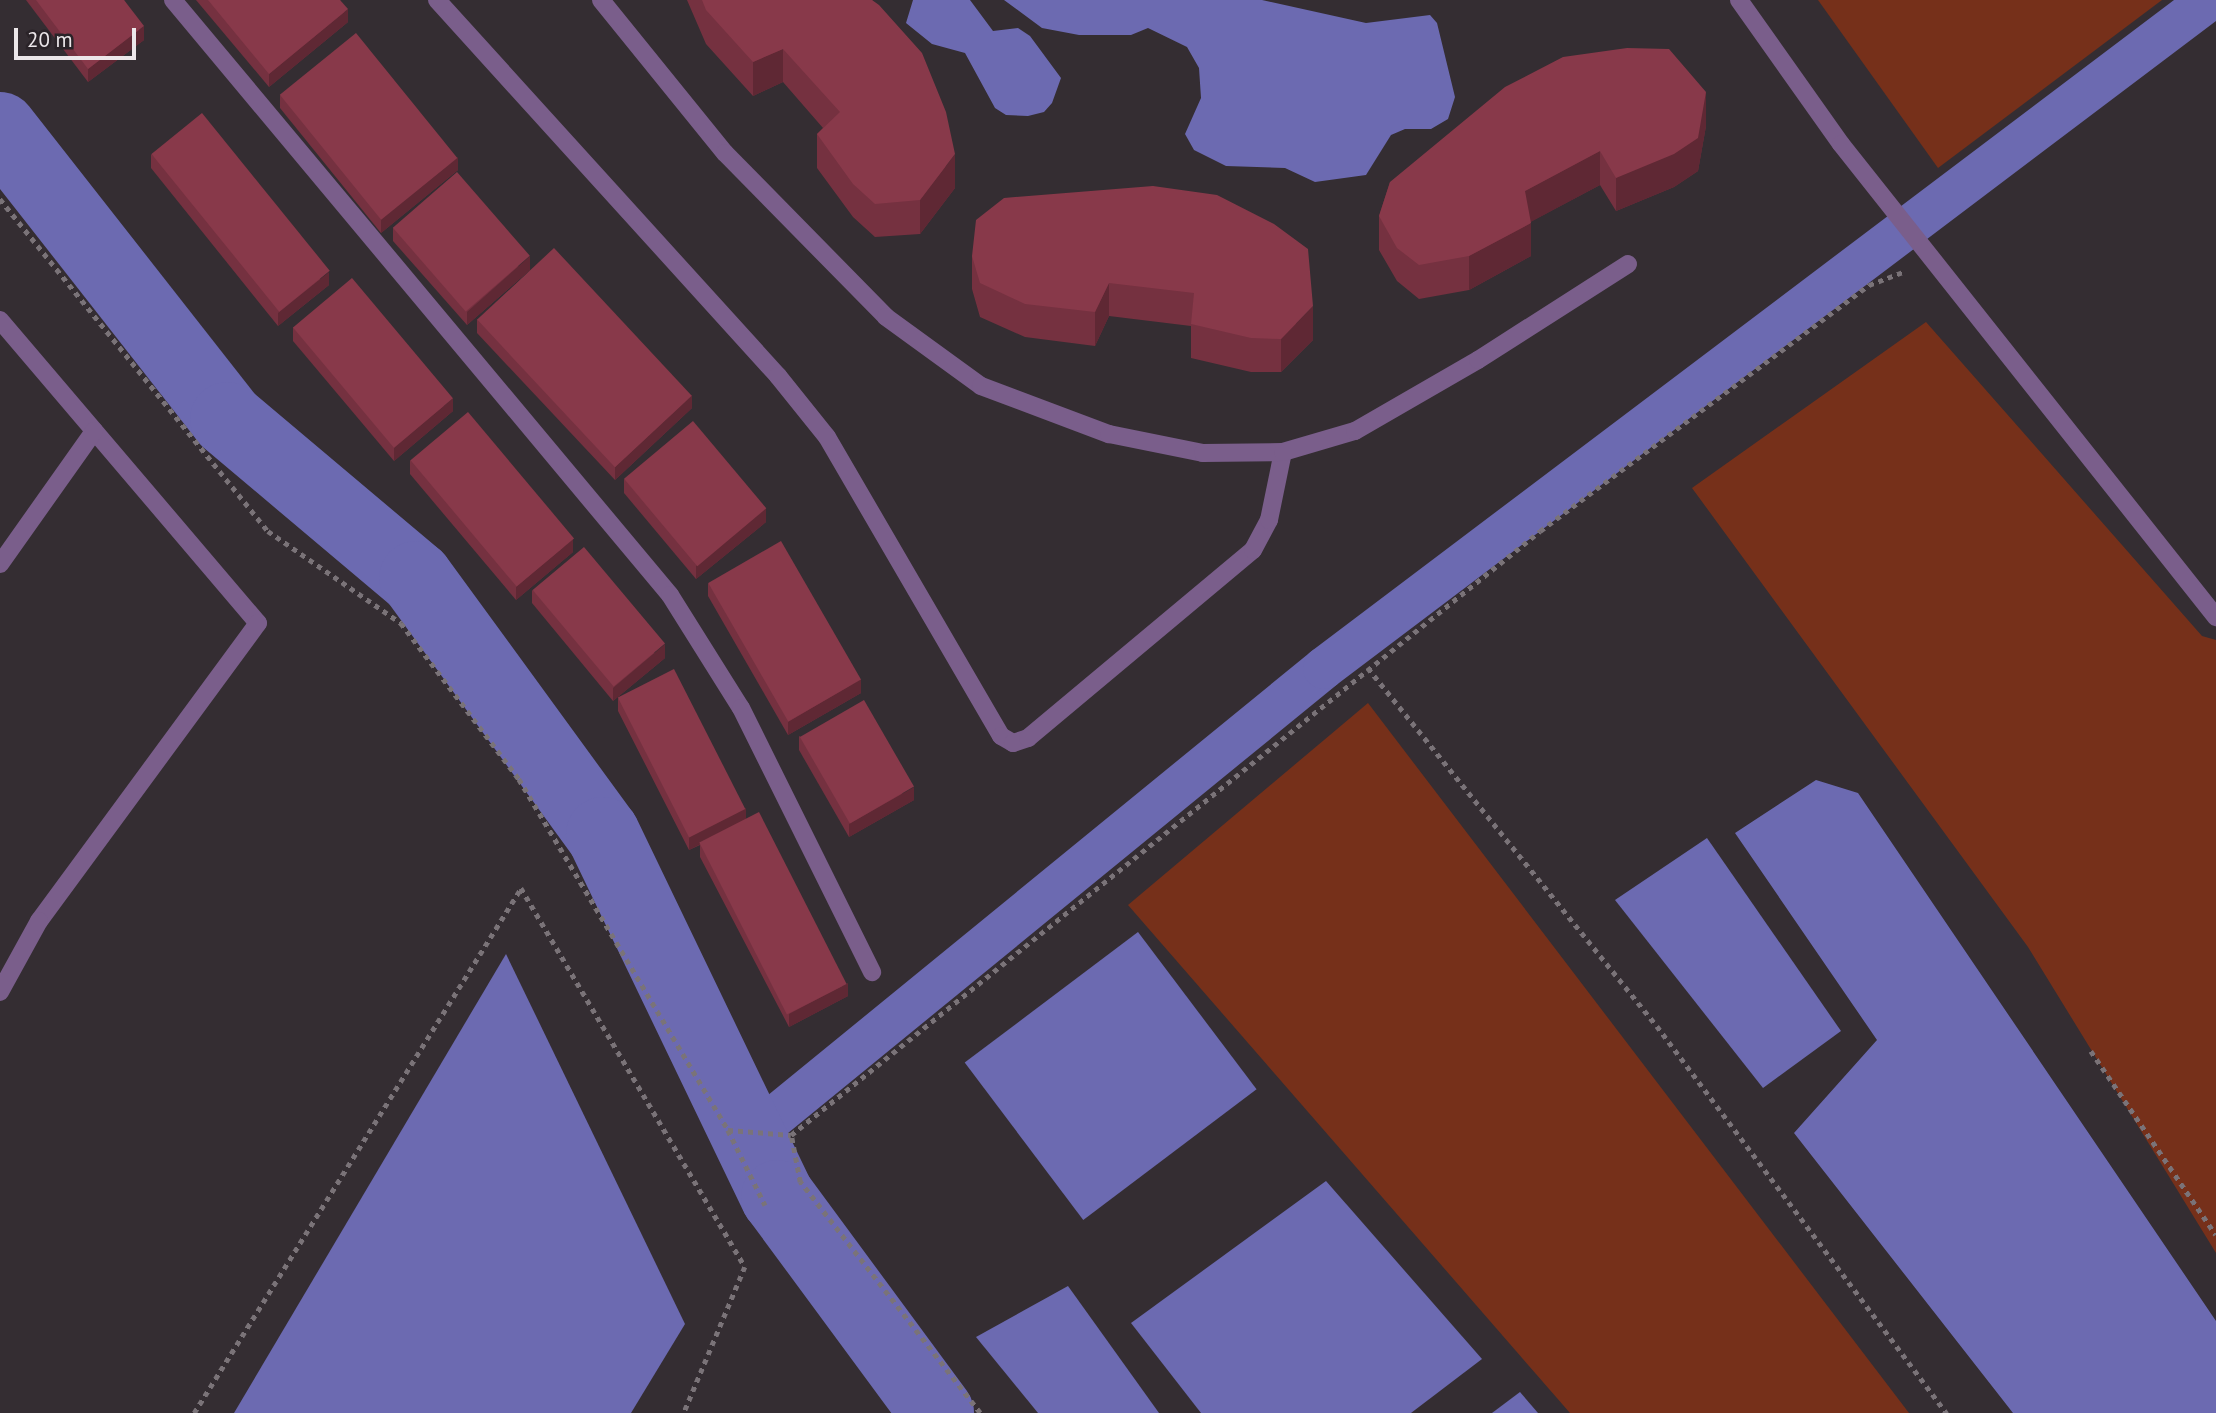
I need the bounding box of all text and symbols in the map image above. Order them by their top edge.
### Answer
scale bar [18,14,140,58]
text: 20 m [27,26,73,53]

